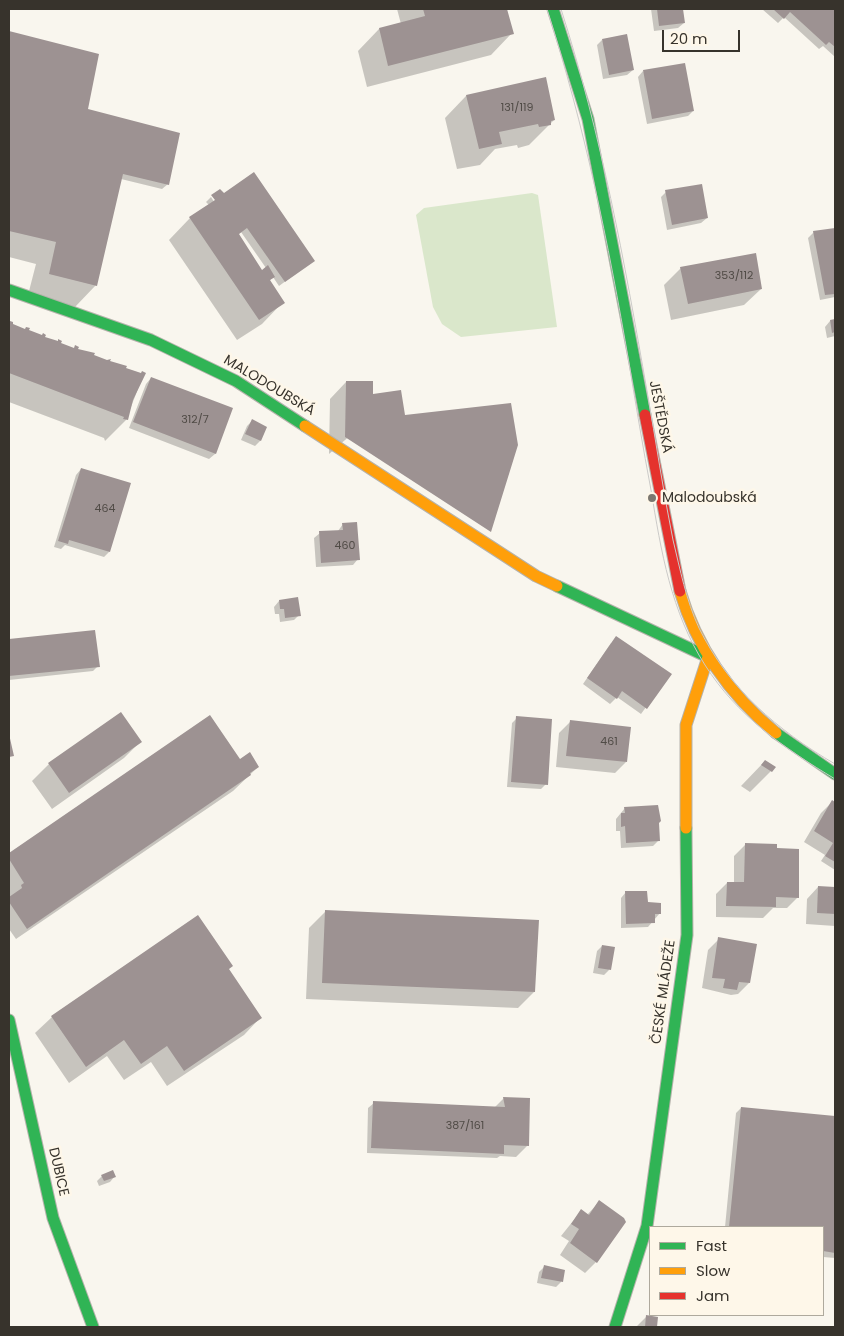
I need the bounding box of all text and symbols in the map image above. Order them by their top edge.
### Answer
scale bar [664,20,742,52]
text: 20 m [670,28,708,49]
house number: 131/119 [501,101,533,115]
house number: 353/112 [715,269,753,283]
street label: MALODOUBSKÁ [220,352,318,420]
street label: JEŠTĚDSKÁ [645,379,675,455]
house number: 312/7 [181,413,209,427]
place label: Malodoubská [662,490,757,506]
marker: Malodoubská [646,492,658,504]
house number: 464 [95,502,115,516]
house number: 460 [335,539,355,553]
house number: 461 [600,735,618,749]
street label: ČESKÉ MLÁDEŽE [648,939,680,1045]
house number: 387/161 [446,1119,484,1133]
street label: DUBICE [44,1146,72,1198]
legend [649,1226,824,1316]
text: Fast [696,1235,727,1256]
text: Slow [696,1260,730,1281]
text: Jam [696,1285,730,1306]

